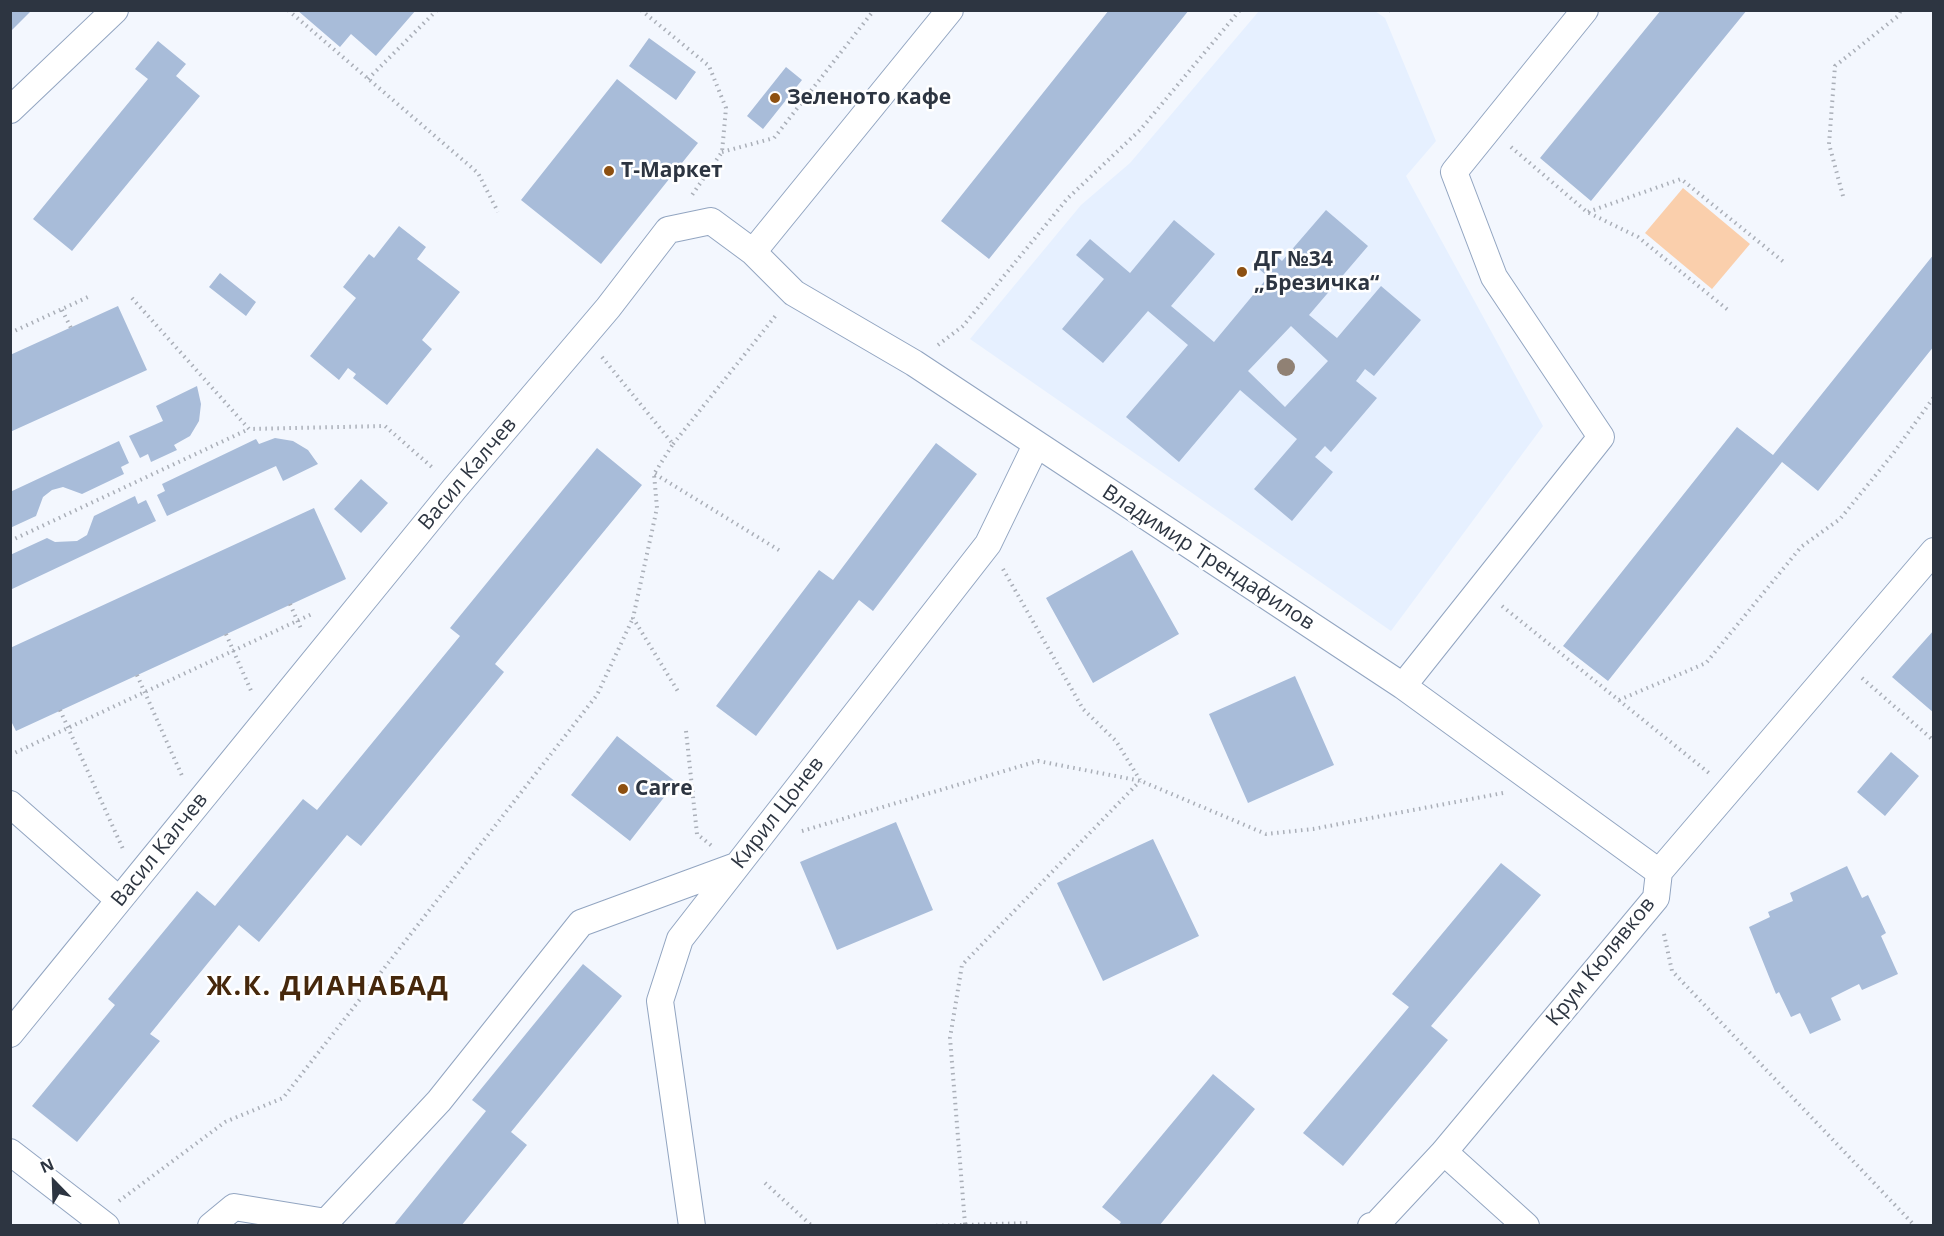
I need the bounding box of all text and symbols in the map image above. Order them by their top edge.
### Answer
place label: Зеленото кафе [787,85,951,111]
marker: Зеленото кафе [768,91,782,105]
place label: Т-Маркет [621,158,723,184]
marker: Т-Маркет [602,164,616,178]
place label: ДГ №34 „Брезичка“ [1254,247,1379,297]
marker: ДГ №34 „Брезичка“ [1235,265,1249,279]
street label: Васил Калчев [414,413,522,535]
street label: Владимир Трендафилов [1097,480,1319,636]
street label: Кирил Цонев [726,752,830,874]
place label: Carre [635,776,693,802]
marker: Carre [616,782,630,796]
street label: Васил Калчев [106,788,214,912]
street label: Крум Кюлявков [1541,892,1661,1032]
district label: Ж.К. ДИАНАБАД [207,971,449,1003]
north arrow [24,1152,84,1212]
text: N [37,1153,57,1178]

